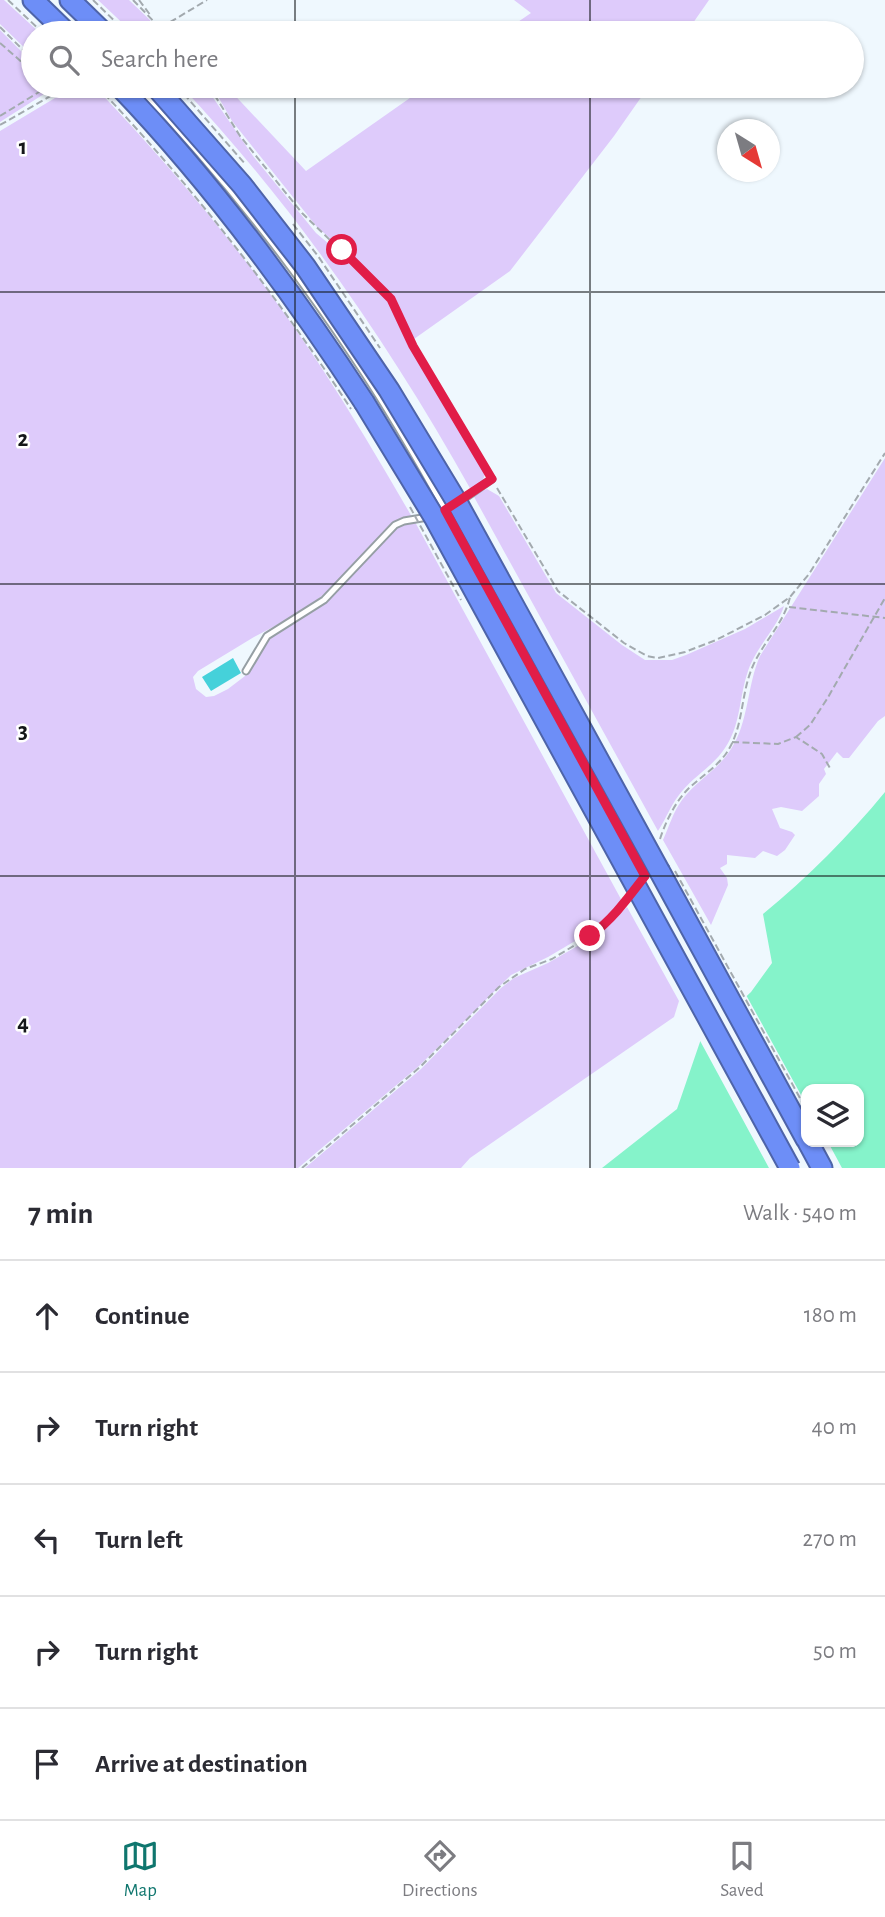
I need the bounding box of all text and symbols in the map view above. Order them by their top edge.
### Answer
search box [21,21,864,98]
icon: search [45,41,83,79]
text: Search here [101,46,219,72]
north arrow [717,119,780,182]
text: 1 [19,136,27,159]
route start [326,234,357,265]
text: 2 [18,428,29,451]
text: 3 [18,720,28,743]
route end [574,920,605,951]
text: 4 [17,1012,29,1035]
map controls [801,1084,864,1147]
button: layers [801,1084,864,1147]
text: 7 min [28,1199,93,1229]
text: Walk · 540 m [743,1202,857,1225]
icon: ahead [28,1297,66,1335]
text: Continue [95,1303,190,1329]
text: 180 m [804,1304,857,1327]
icon: right [28,1409,66,1447]
text: Turn right [95,1415,198,1441]
text: 40 m [812,1416,857,1439]
icon: left [28,1521,66,1559]
text: Turn left [95,1527,183,1553]
text: 270 m [803,1528,857,1551]
icon: right [28,1633,66,1671]
text: Turn right [95,1639,198,1665]
text: 50 m [813,1640,857,1663]
icon: arrive [28,1745,66,1783]
text: Arrive at destination [95,1751,308,1777]
tab: Map [121,1837,159,1902]
tab: Directions [402,1837,478,1902]
tab: Saved [720,1837,764,1902]

